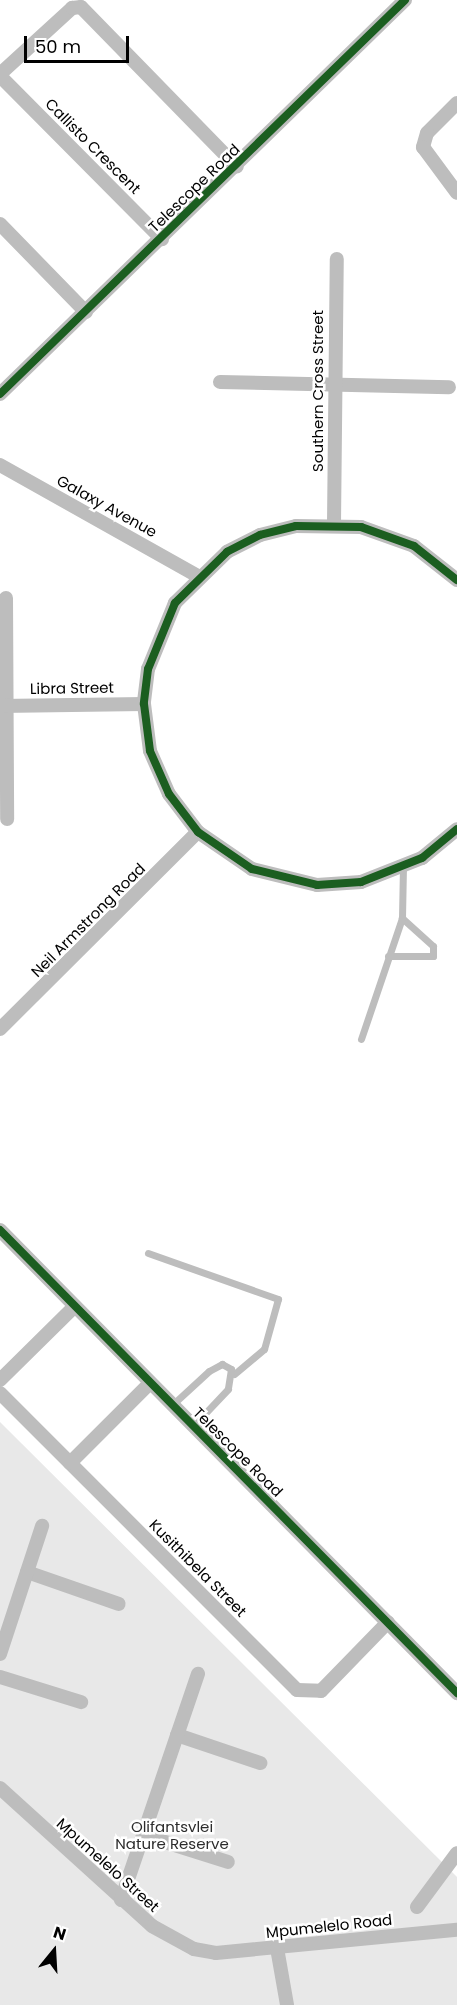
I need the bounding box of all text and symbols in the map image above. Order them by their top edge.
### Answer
scale bar [27,24,132,62]
text: 50 m [35,34,81,59]
street label: Callisto Crescent [42,95,144,197]
street label: Telescope Road [145,140,243,236]
street label: Southern Cross Street [309,310,327,472]
street label: Galaxy Avenue [54,471,160,541]
street label: Libra Street [30,678,114,698]
street label: Neil Armstrong Road [27,859,149,981]
street label: Telescope Road [189,1403,287,1501]
street label: Kusithibela Street [146,1516,250,1620]
street label: Mpumelelo Street [53,1814,163,1916]
park label: Olifantsvlei Nature Reserve [115,1817,229,1852]
street label: Mpumelelo Road [265,1910,393,1942]
north arrow [24,1921,84,1981]
text: N [50,1921,69,1946]

